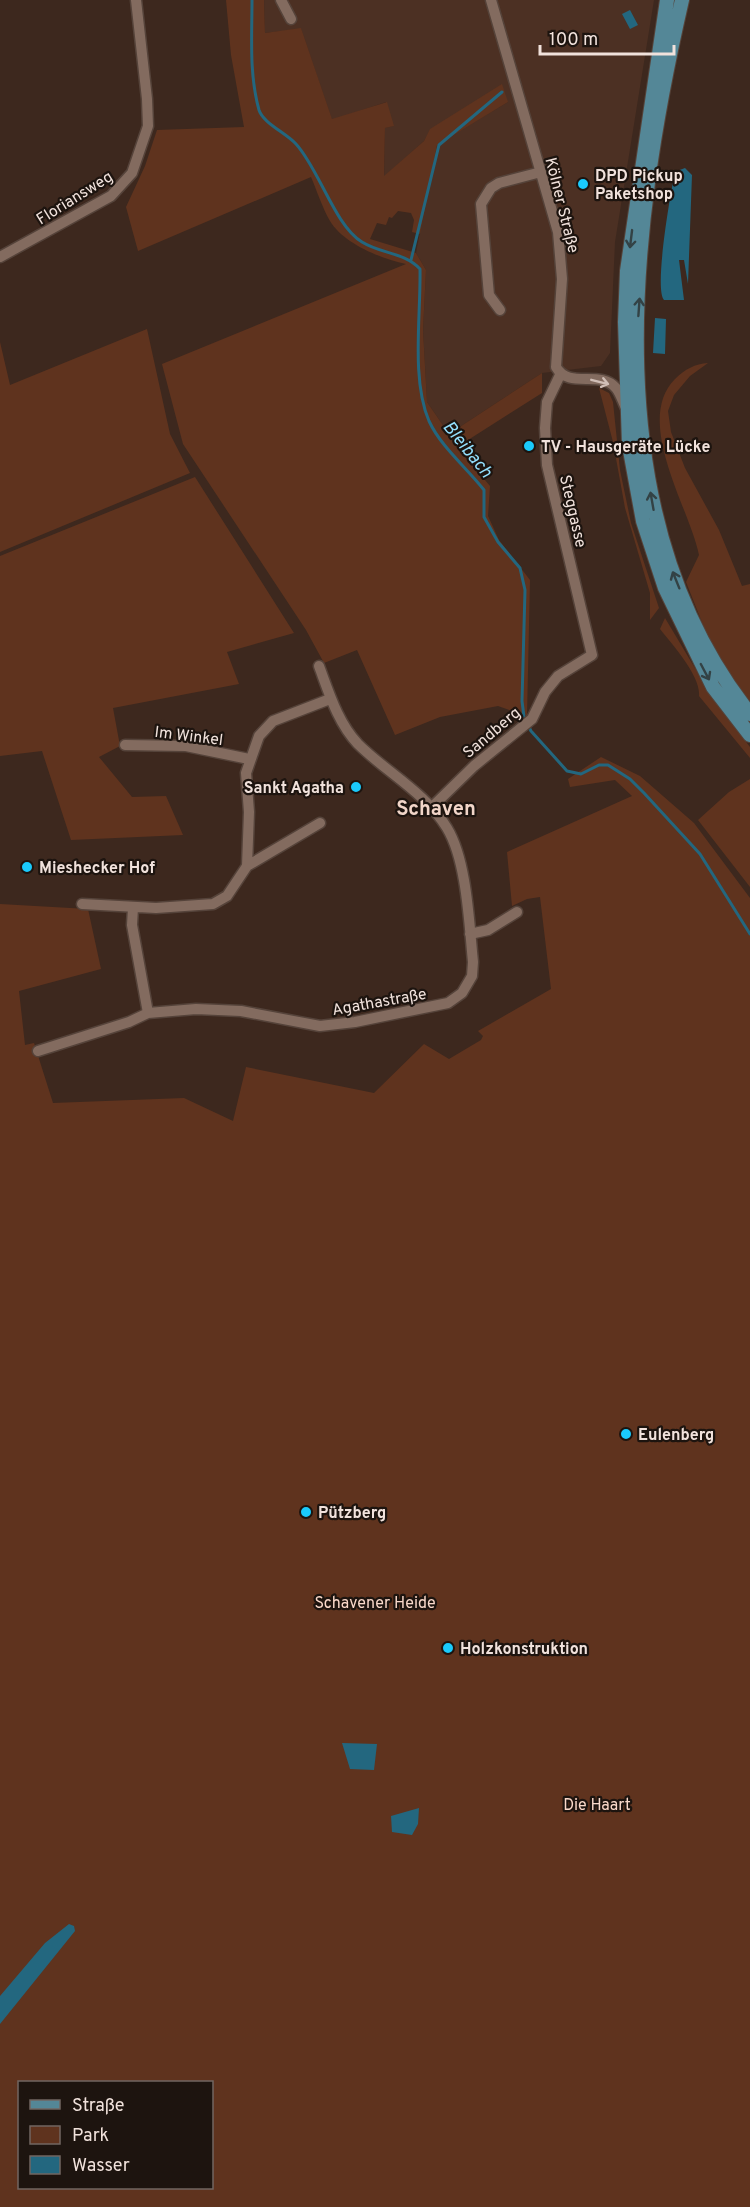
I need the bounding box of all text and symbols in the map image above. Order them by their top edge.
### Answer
scale bar [540,18,674,56]
text: 100 m [549,29,598,52]
street label: Kölner Straße [540,156,583,255]
street label: Floriansweg [33,167,117,230]
place label: DPD Pickup Paketshop [595,167,683,205]
marker: DPD Pickup Paketshop [576,177,590,191]
one-way arrow [626,229,637,248]
one-way arrow [633,298,644,318]
one-way arrow [590,377,609,388]
water label: Bleibach [437,417,497,483]
place label: TV - Hausgeräte Lücke [541,438,710,458]
marker: TV - Hausgeräte Lücke [522,439,536,453]
street label: Steggasse [554,473,590,550]
one-way arrow [647,492,658,511]
one-way arrow [670,571,681,589]
one-way arrow [699,663,711,680]
street label: Sandberg [459,704,525,763]
street label: Im Winkel [153,723,224,751]
place label: Sankt Agatha [244,779,344,799]
marker: Sankt Agatha [349,780,363,794]
district label: Schaven [396,797,476,823]
place label: Mieshecker Hof [39,859,155,879]
marker: Mieshecker Hof [20,860,34,874]
street label: Agathastraße [330,985,428,1021]
place label: Eulenberg [638,1426,714,1446]
marker: Eulenberg [619,1427,633,1441]
place label: Pützberg [318,1504,386,1524]
marker: Pützberg [299,1505,313,1519]
park label: Schavener Heide [314,1594,436,1614]
place label: Holzkonstruktion [460,1640,588,1660]
marker: Holzkonstruktion [441,1641,455,1655]
park label: Die Haart [563,1796,631,1816]
legend [18,2081,213,2189]
text: Straße [72,2095,124,2118]
text: Park [72,2125,109,2148]
text: Wasser [72,2155,130,2178]

